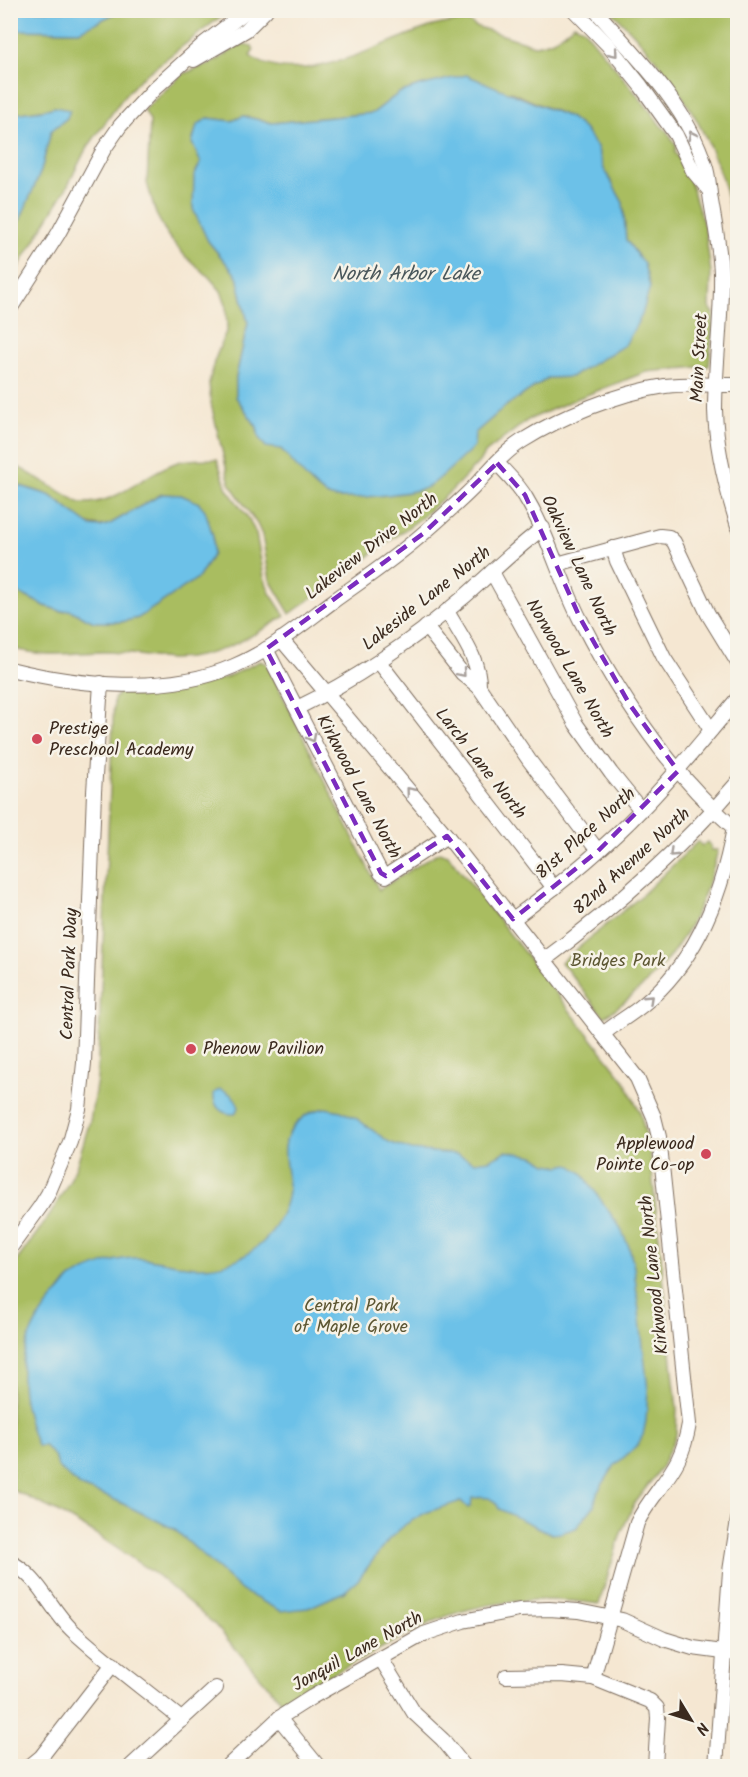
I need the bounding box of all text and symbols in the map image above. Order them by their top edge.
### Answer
one-way arrow [607,46,618,57]
one-way arrow [688,131,699,142]
water label: North Arbor Lake [332,259,482,291]
street label: Main Street [683,312,717,403]
street label: Lakeview Drive North [299,486,445,608]
street label: Oakview Lane North [532,490,624,642]
street label: Lakeside Lane North [356,539,498,659]
street label: Norwood Lane North [517,594,621,744]
one-way arrow [455,666,466,677]
street label: Larch Lane North [427,702,533,826]
street label: Kirkwood Lane North [308,710,408,864]
place label: Prestige Preschool Academy [49,715,194,765]
marker: Prestige Preschool Academy [30,732,44,746]
one-way arrow [305,732,316,742]
street label: 81st Place North [529,781,643,887]
one-way arrow [406,787,417,798]
street label: 82nd Avenue North [566,801,698,923]
one-way arrow [669,845,680,856]
street label: Central Park Way [53,907,87,1041]
park label: Bridges Park [571,947,666,976]
one-way arrow [643,995,653,1006]
place label: Phenow Pavilion [203,1035,324,1064]
marker: Phenow Pavilion [184,1042,198,1056]
place label: Applewood Pointe Co-op [596,1130,695,1180]
marker: Applewood Pointe Co-op [699,1147,713,1161]
street label: Kirkwood Lane North [632,1194,678,1356]
park label: Central Park of Maple Grove [294,1292,408,1342]
street label: Jonquil Lane North [287,1604,429,1700]
north arrow [661,1690,721,1750]
text: N [689,1717,715,1740]

